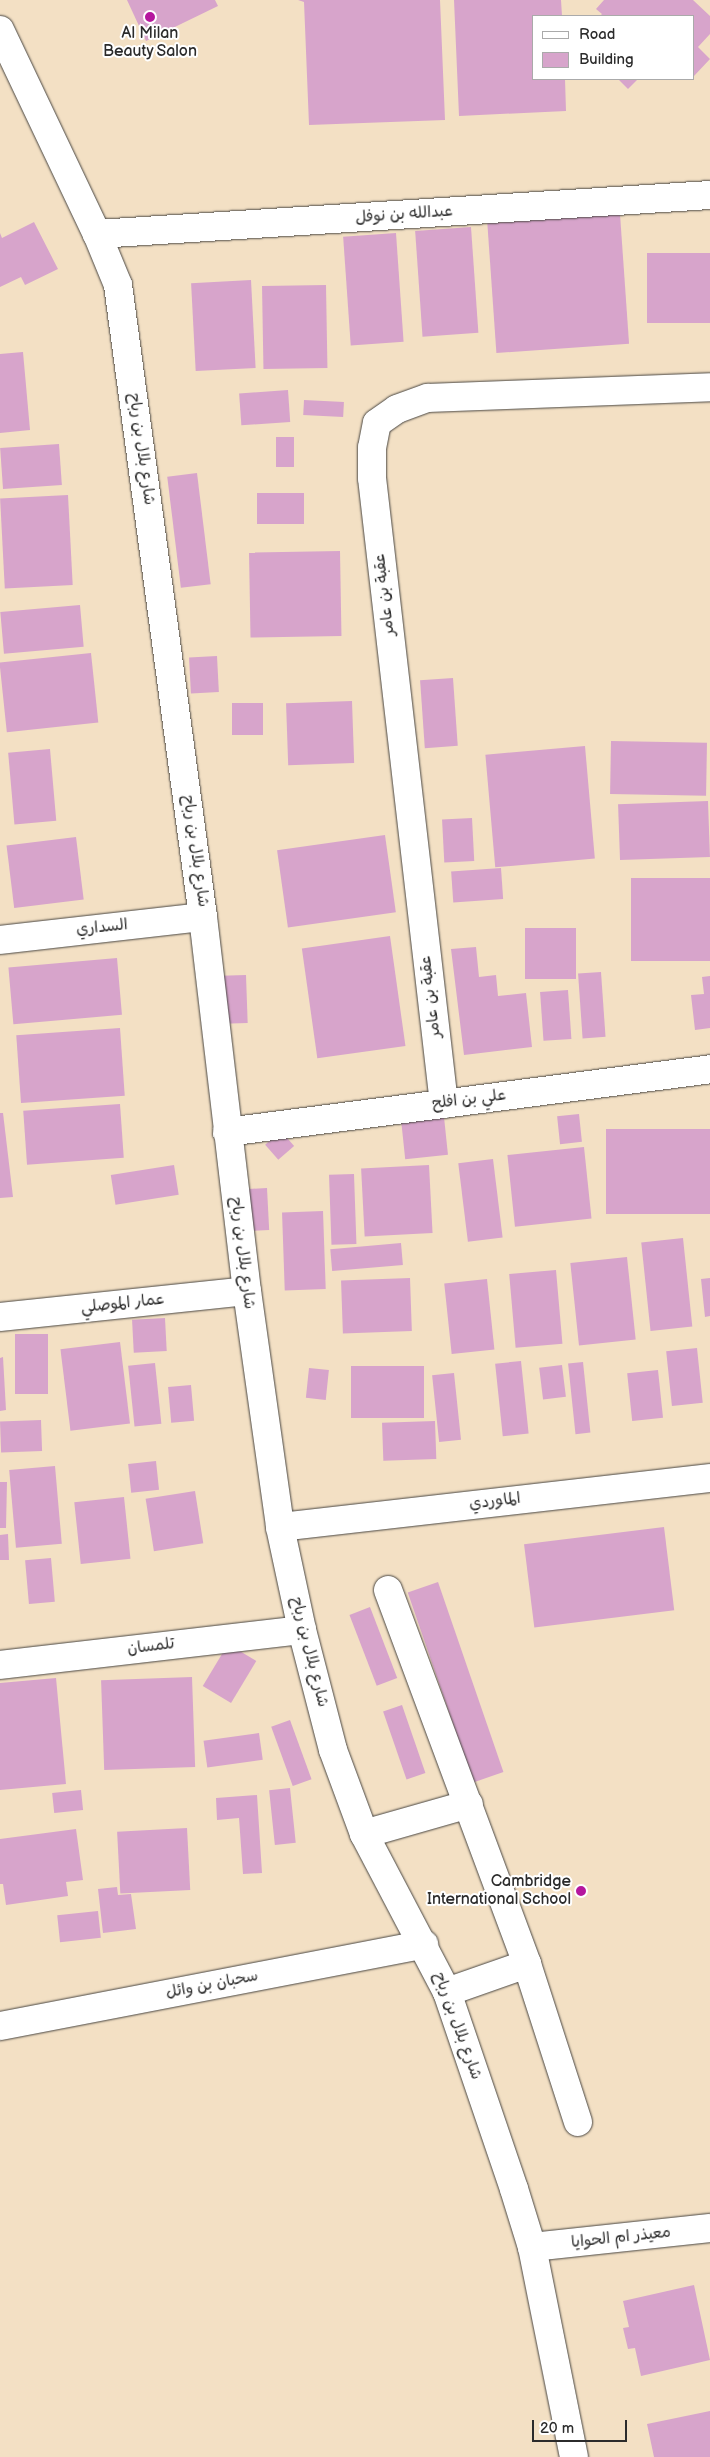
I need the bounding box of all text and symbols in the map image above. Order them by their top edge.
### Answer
marker: Al Milan Beauty Salon [144,11,156,23]
legend [532,15,695,80]
place label: Al Milan Beauty Salon [102,24,198,62]
text: Road [579,25,615,44]
text: Building [579,50,634,69]
street label: عبدالله بن نوفل [355,202,453,228]
street label: شارع بلال بن رباح [124,392,158,506]
street label: عقبة بن عامر [370,553,400,637]
street label: شارع بلال بن رباح [178,794,212,908]
street label: السداري [75,916,129,940]
street label: عقبة بن عامر [416,955,446,1039]
street label: علي بن افلح [431,1086,507,1114]
street label: شارع بلال بن رباح [226,1196,258,1310]
street label: عمار الموصلي [80,1290,166,1318]
street label: الماوردي [468,1489,522,1515]
street label: شارع بلال بن رباح [286,1595,332,1709]
street label: تلمسان [126,1635,176,1659]
place label: Cambridge International School [427,1872,571,1910]
marker: Cambridge International School [575,1885,587,1897]
street label: سحبان بن وائل [164,1967,260,2003]
street label: شارع بلال بن رباح [429,1970,485,2082]
street label: معيذر ام الحوايا [570,2223,672,2253]
scale bar [535,2410,630,2442]
text: 20 m [540,2419,574,2438]

